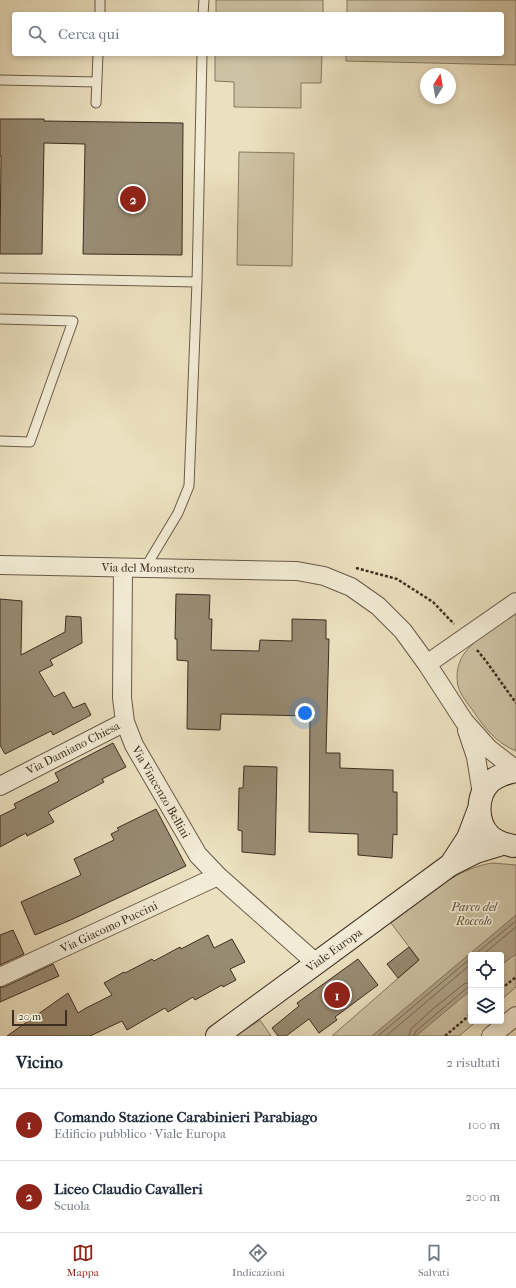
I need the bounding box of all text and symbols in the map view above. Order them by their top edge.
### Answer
search box [12,12,504,56]
icon: search [26,23,48,45]
text: Cerca qui [58,25,119,43]
north arrow [420,68,456,104]
pin: 2 [120,184,146,214]
street label: Via del Monastero [100,560,195,576]
your location [295,703,315,723]
street label: Via Damiano Chiesa [23,718,122,778]
street label: Via Vincenzo Bellini [128,742,193,841]
street label: Via Giacomo Puccini [57,898,160,956]
park label: Parco del Roccolo [450,900,499,928]
street label: Viale Europa [302,925,365,976]
map controls [468,952,504,1024]
button: locate [468,952,504,988]
pin: 1 [324,980,350,1010]
button: layers [468,988,504,1024]
scale bar [12,1008,67,1027]
text: 20 m [18,1010,41,1023]
text: Vicino [16,1052,63,1072]
text: 2 risultati [446,1055,500,1070]
text: Comando Stazione Carabinieri Parabiago [54,1108,317,1126]
text: 1 [27,1117,31,1132]
text: 100 m [467,1117,500,1132]
text: Edificio pubblico · Viale Europa [54,1126,226,1141]
text: Liceo Claudio Cavalleri [54,1180,203,1198]
text: 2 [26,1189,32,1204]
text: 200 m [465,1189,500,1204]
text: Scuola [54,1198,90,1213]
tab: Mappa [67,1242,99,1279]
tab: Indicazioni [232,1242,285,1279]
tab: Salvati [418,1242,449,1279]

